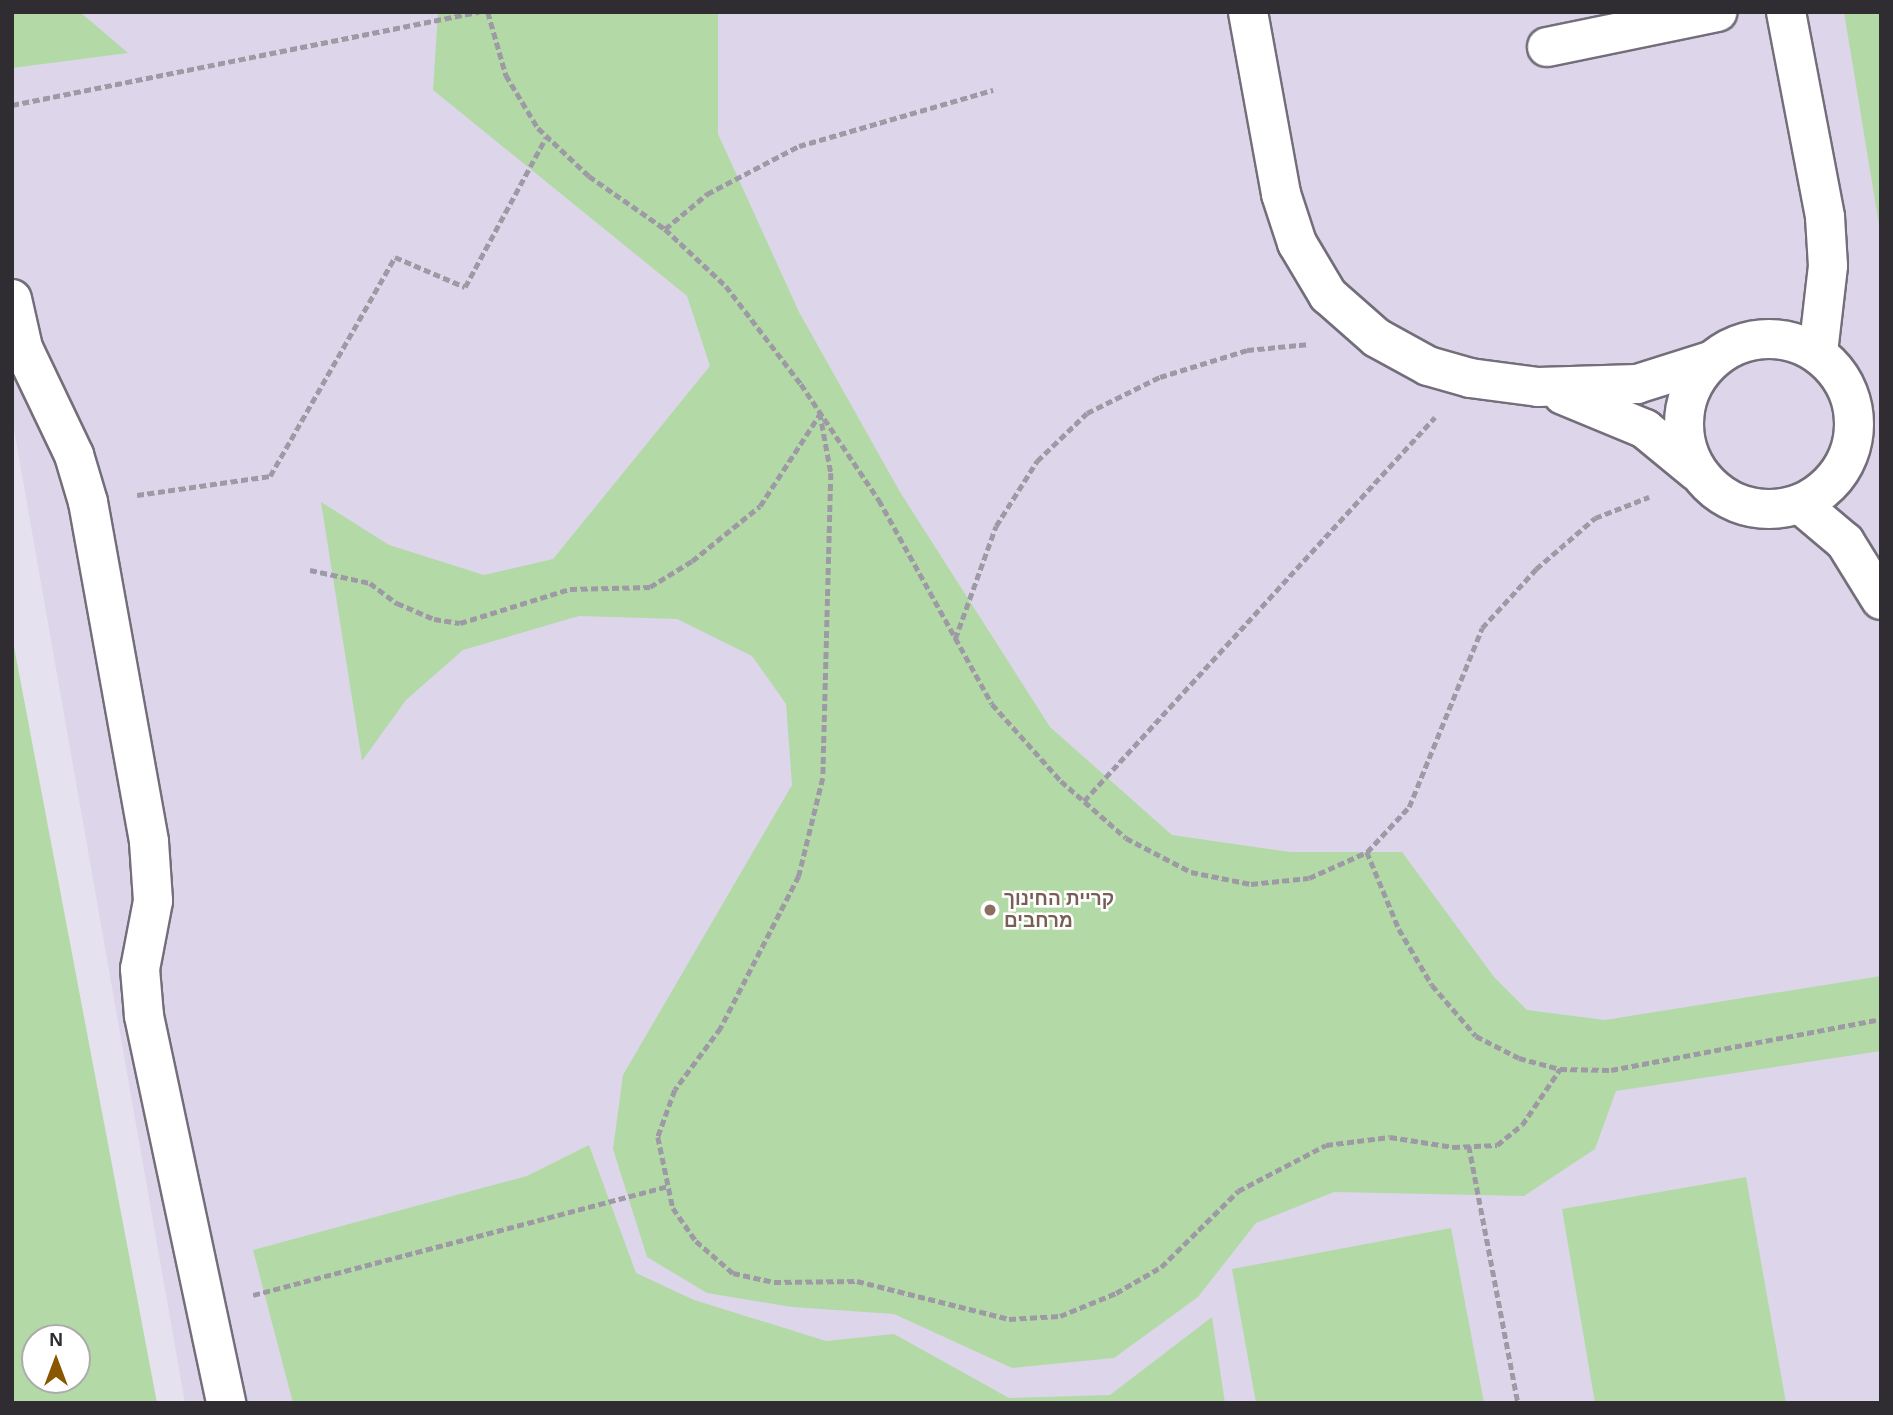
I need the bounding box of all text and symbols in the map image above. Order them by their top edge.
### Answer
place label: קריית החינוך מרחבים [1004,888,1114,932]
marker: קריית החינוך מרחבים [982,902,998,918]
north arrow [21,1324,91,1394]
text: N [49,1329,63,1350]

